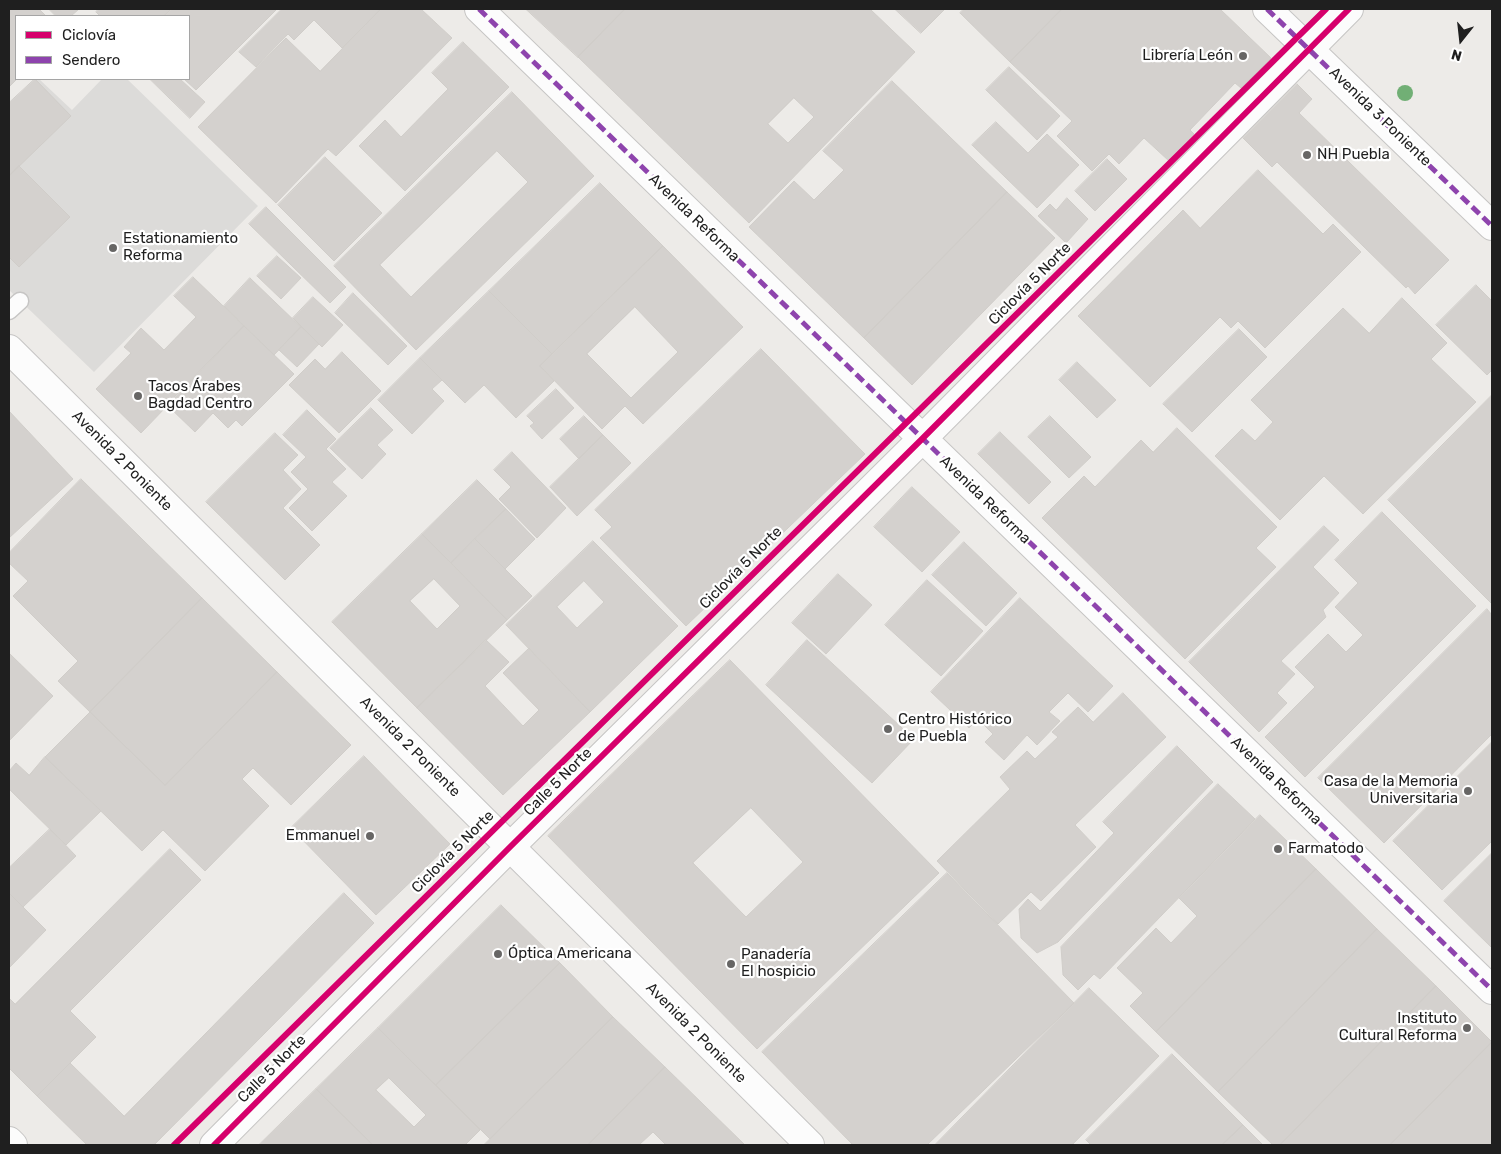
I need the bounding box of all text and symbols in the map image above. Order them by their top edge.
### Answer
legend [15,15,190,80]
north arrow [1436,15,1486,65]
text: Ciclovía [62,26,116,44]
text: N [1450,45,1464,64]
place label: Librería León [1142,47,1233,65]
marker: Librería León [1237,50,1249,62]
text: Sendero [62,51,120,69]
street label: Avenida 3 Poniente [1325,64,1435,170]
place label: NH Puebla [1317,146,1390,164]
marker: NH Puebla [1301,149,1313,161]
street label: Avenida Reforma [645,170,743,266]
place label: Estationamiento Reforma [123,230,238,265]
street label: Ciclovía 5 Norte [985,239,1075,329]
marker: Estationamiento Reforma [107,242,119,254]
place label: Tacos Árabes Bagdad Centro [148,378,252,413]
marker: Tacos Árabes Bagdad Centro [132,390,144,402]
street label: Avenida 2 Poniente [68,407,176,515]
street label: Avenida Reforma [936,452,1034,548]
street label: Ciclovía 5 Norte [696,523,786,613]
street label: Avenida 2 Poniente [356,693,464,801]
place label: Centro Histórico de Puebla [898,711,1012,746]
marker: Centro Histórico de Puebla [882,723,894,735]
street label: Avenida Reforma [1227,733,1325,829]
street label: Calle 5 Norte [520,744,596,820]
place label: Casa de la Memoria Universitaria [1324,773,1458,808]
marker: Casa de la Memoria Universitaria [1462,785,1474,797]
street label: Ciclovía 5 Norte [408,807,498,897]
place label: Emmanuel [286,827,360,845]
marker: Emmanuel [364,830,376,842]
place label: Farmatodo [1288,840,1364,858]
marker: Farmatodo [1272,843,1284,855]
place label: Óptica Americana [508,945,632,963]
place label: Panadería El hospicio [741,946,816,981]
marker: Óptica Americana [492,948,504,960]
marker: Panadería El hospicio [725,958,737,970]
street label: Avenida 2 Poniente [642,979,750,1087]
place label: Instituto Cultural Reforma [1339,1010,1457,1045]
marker: Instituto Cultural Reforma [1461,1022,1473,1034]
street label: Calle 5 Norte [234,1031,310,1107]

